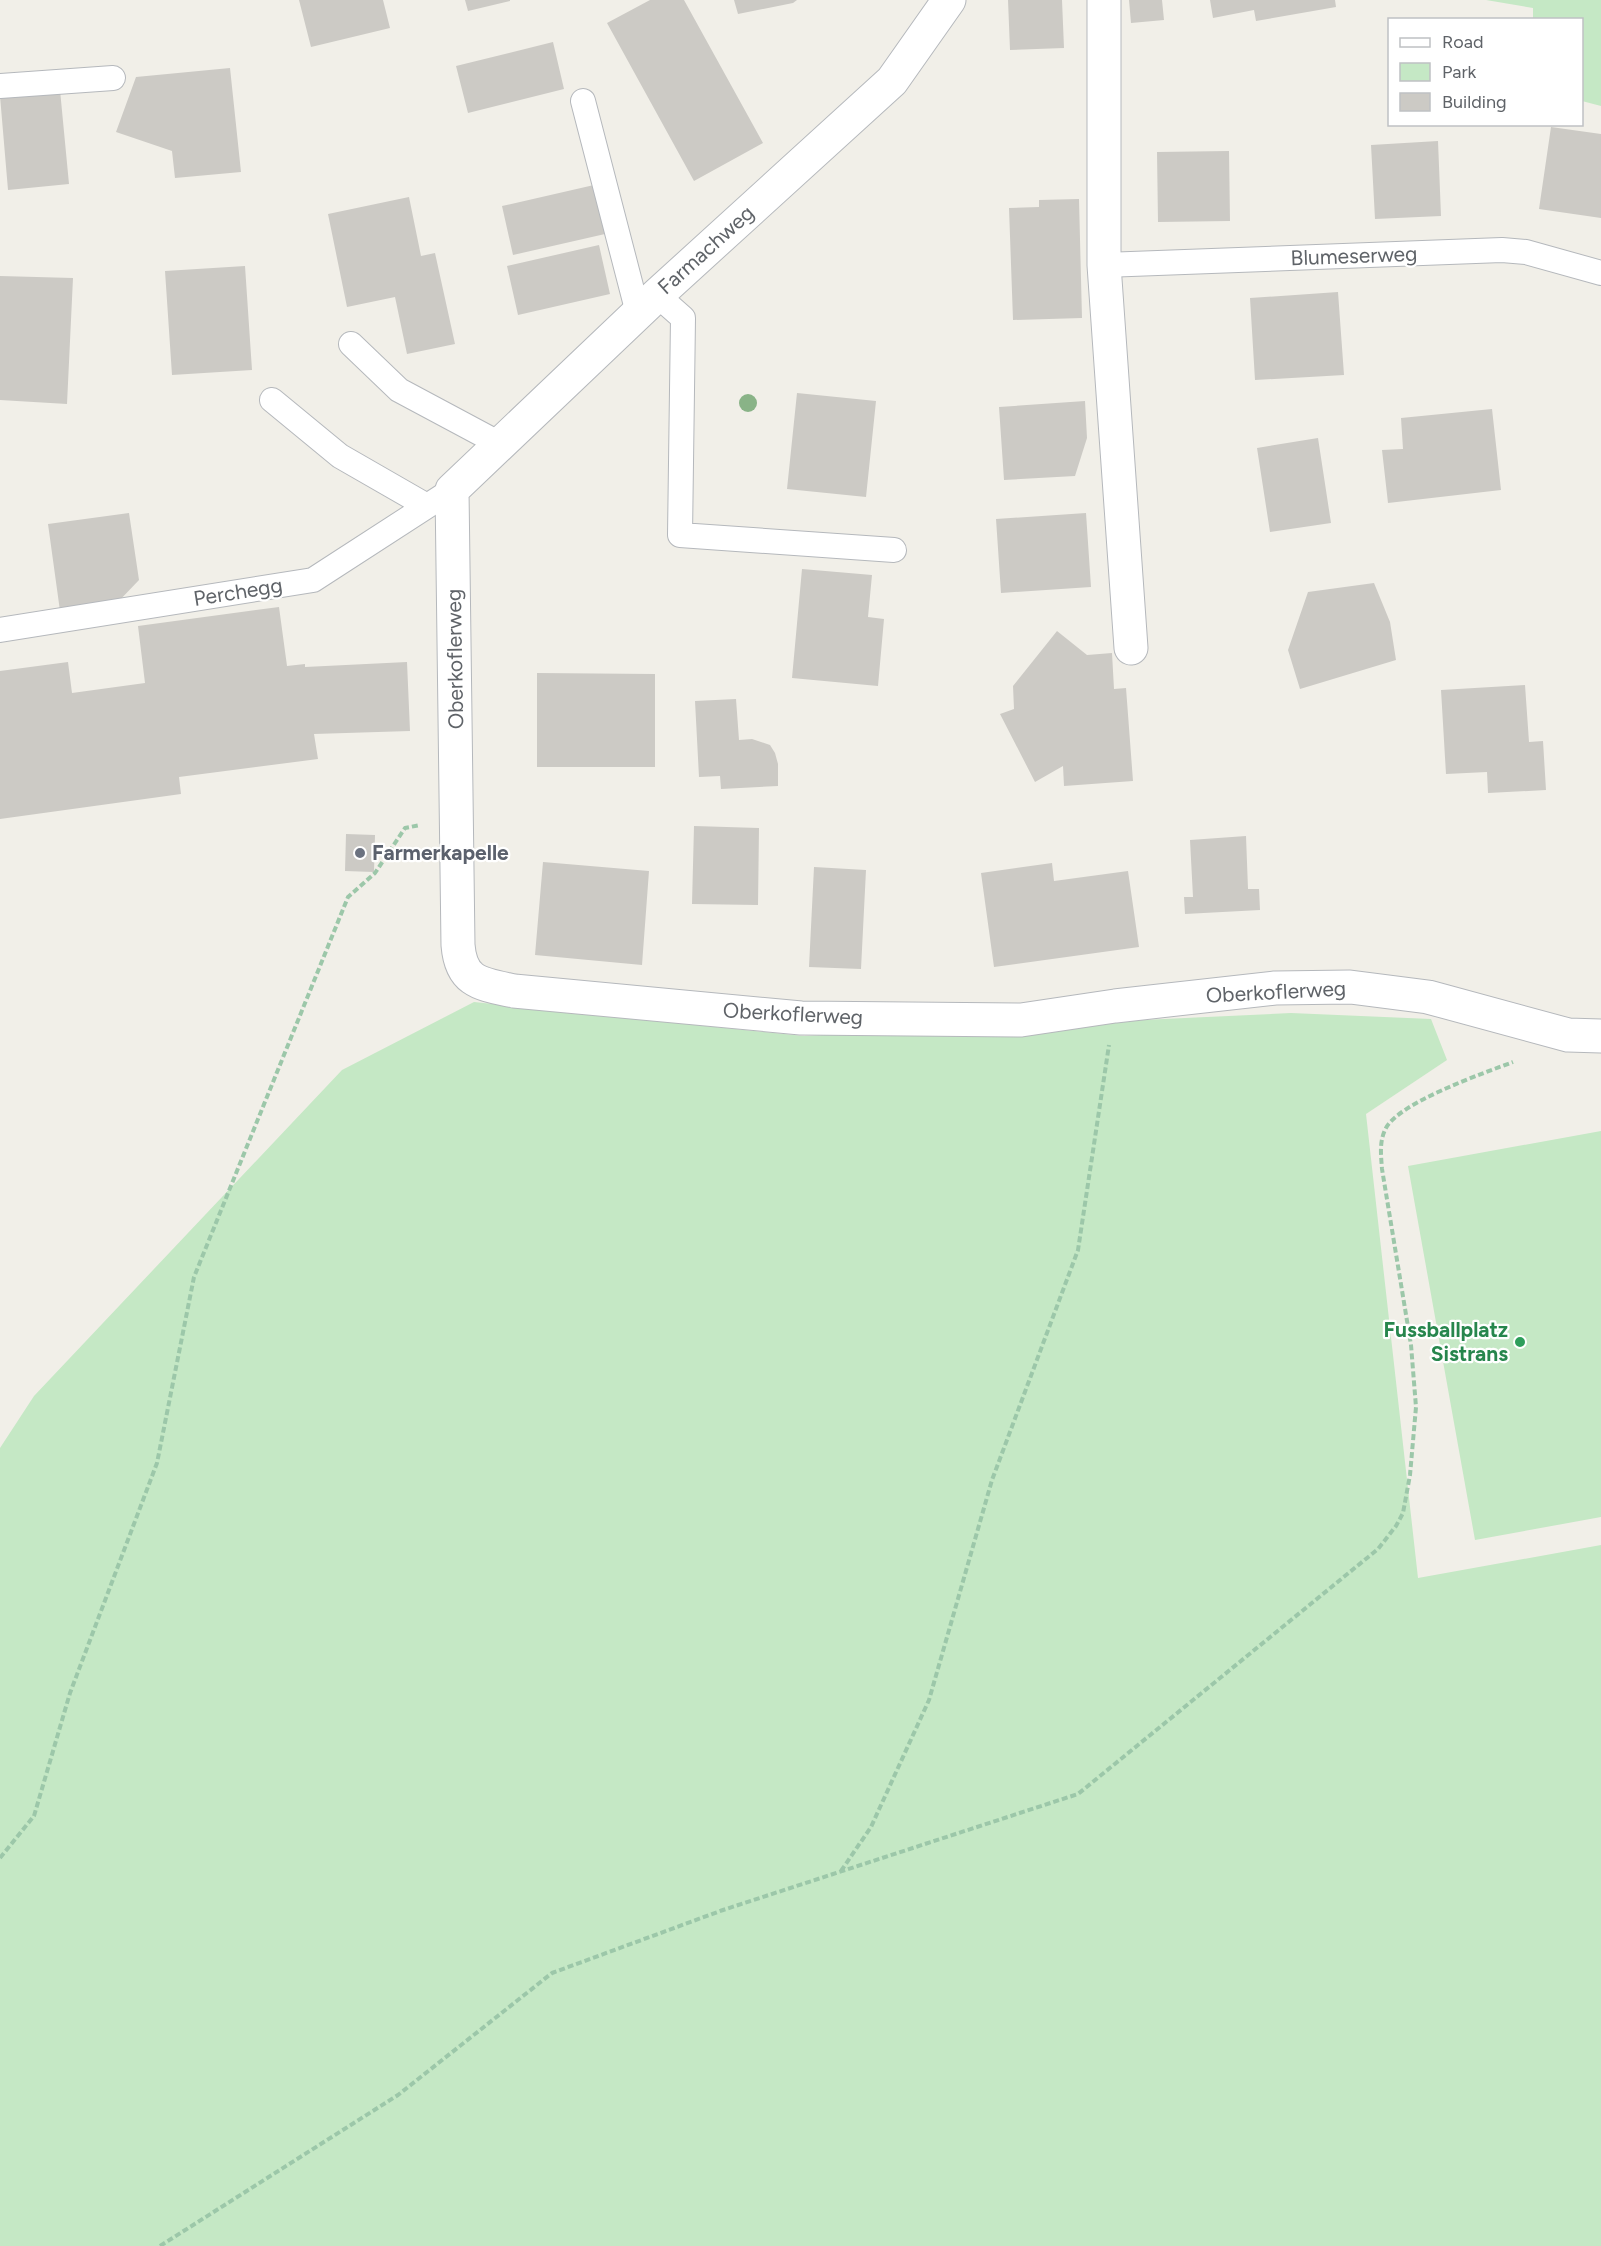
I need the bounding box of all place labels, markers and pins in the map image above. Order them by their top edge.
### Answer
place label: Farmerkapelle [372,840,509,865]
marker: Farmerkapelle [353,846,367,860]
place label: Fussballplatz Sistrans [1384,1317,1508,1366]
marker: Fussballplatz Sistrans [1513,1335,1527,1349]

